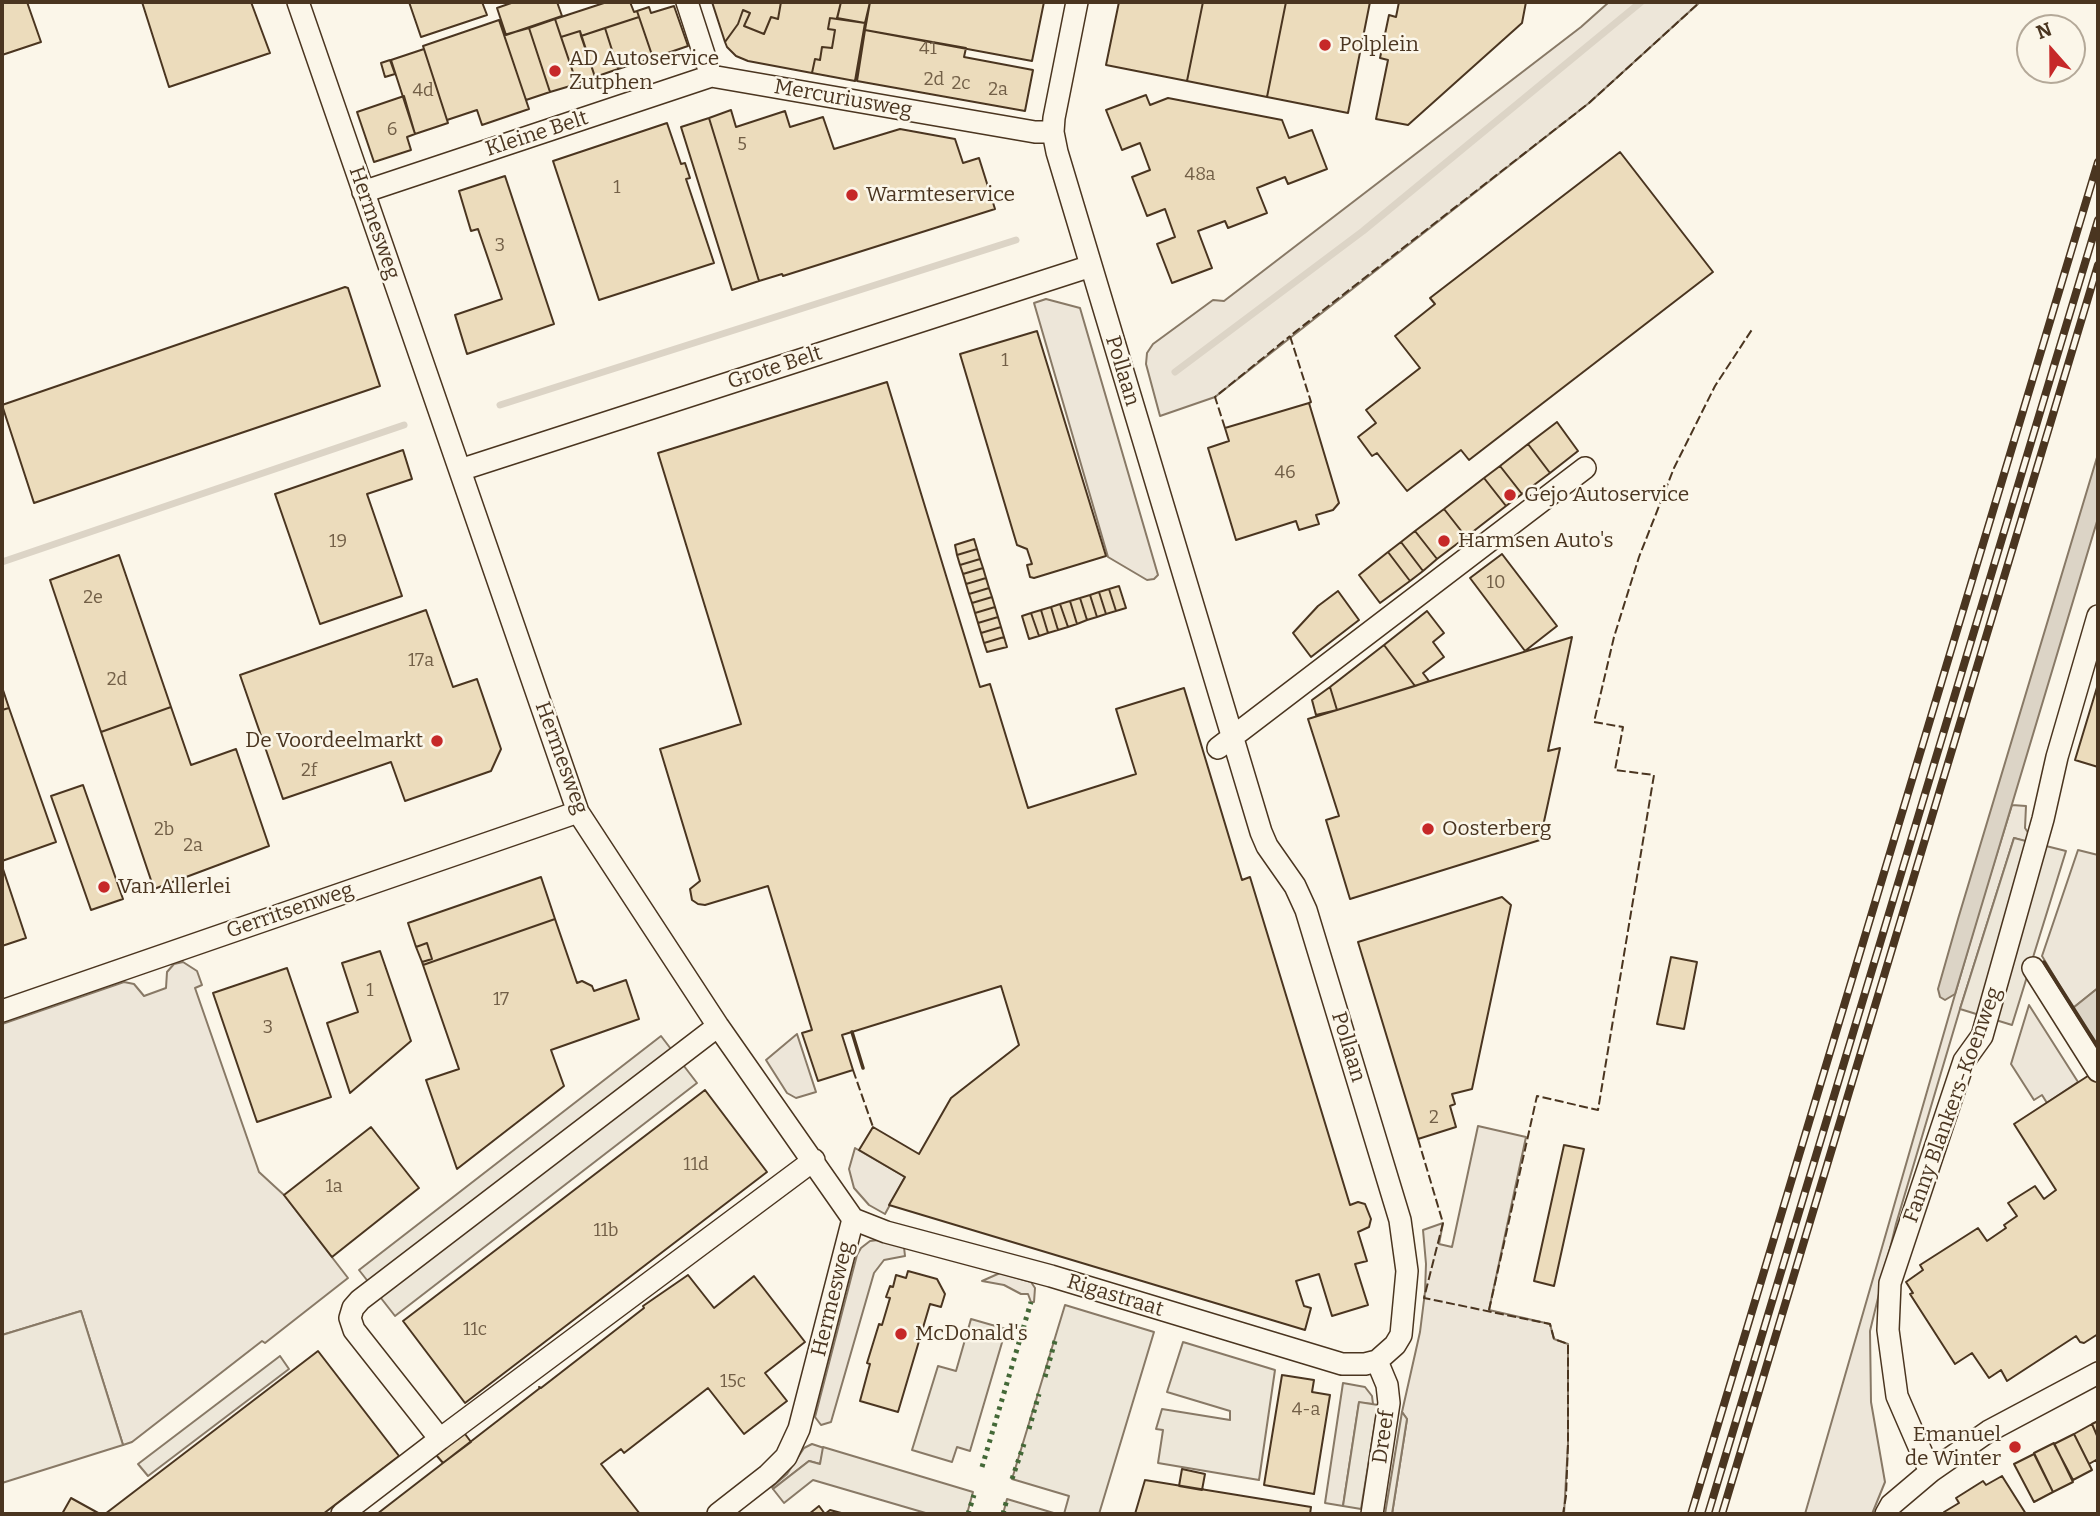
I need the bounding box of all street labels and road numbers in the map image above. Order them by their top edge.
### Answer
street label: Mercuriusweg [772,74,914,124]
street label: Kleine Belt [483,106,591,162]
street label: Hermesweg [343,163,405,283]
street label: Pollaan [1099,333,1145,409]
street label: Grote Belt [725,341,825,395]
street label: Hermesweg [529,698,593,818]
street label: Gerritsenweg [223,878,357,944]
street label: Fanny Blankers-Koenweg [1899,984,2007,1226]
street label: Pollaan [1325,1009,1371,1085]
street label: Hermesweg [807,1239,859,1359]
street label: Rigastraat [1064,1269,1166,1323]
street label: Dreef [1368,1409,1400,1465]

